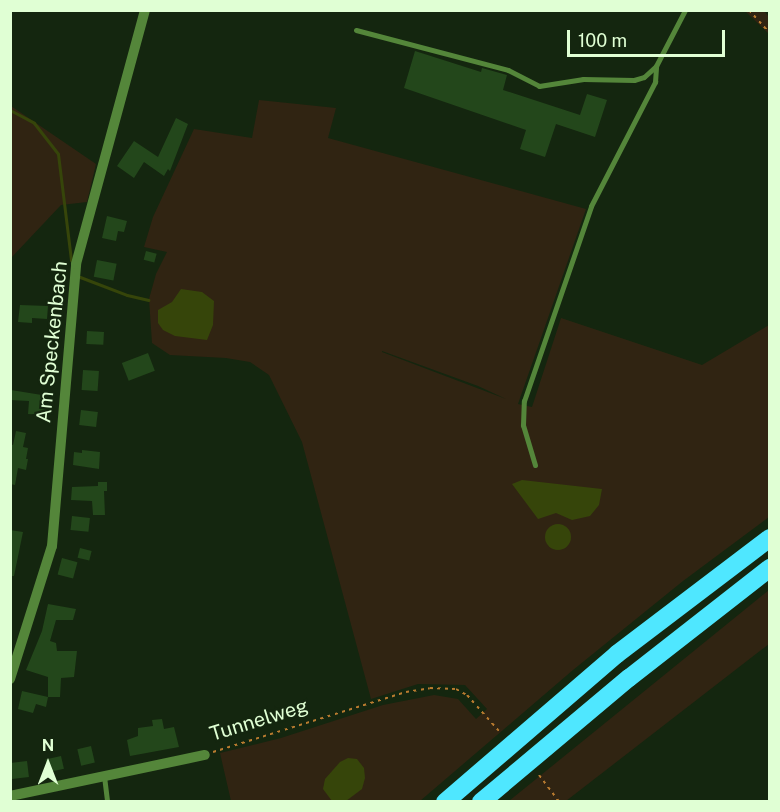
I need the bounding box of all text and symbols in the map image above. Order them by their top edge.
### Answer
scale bar [570,18,728,56]
text: 100 m [578,30,627,51]
street label: Am Speckenbach [32,260,72,424]
street label: Tunnelweg [207,694,311,746]
north arrow [18,734,78,794]
text: N [42,736,54,755]

